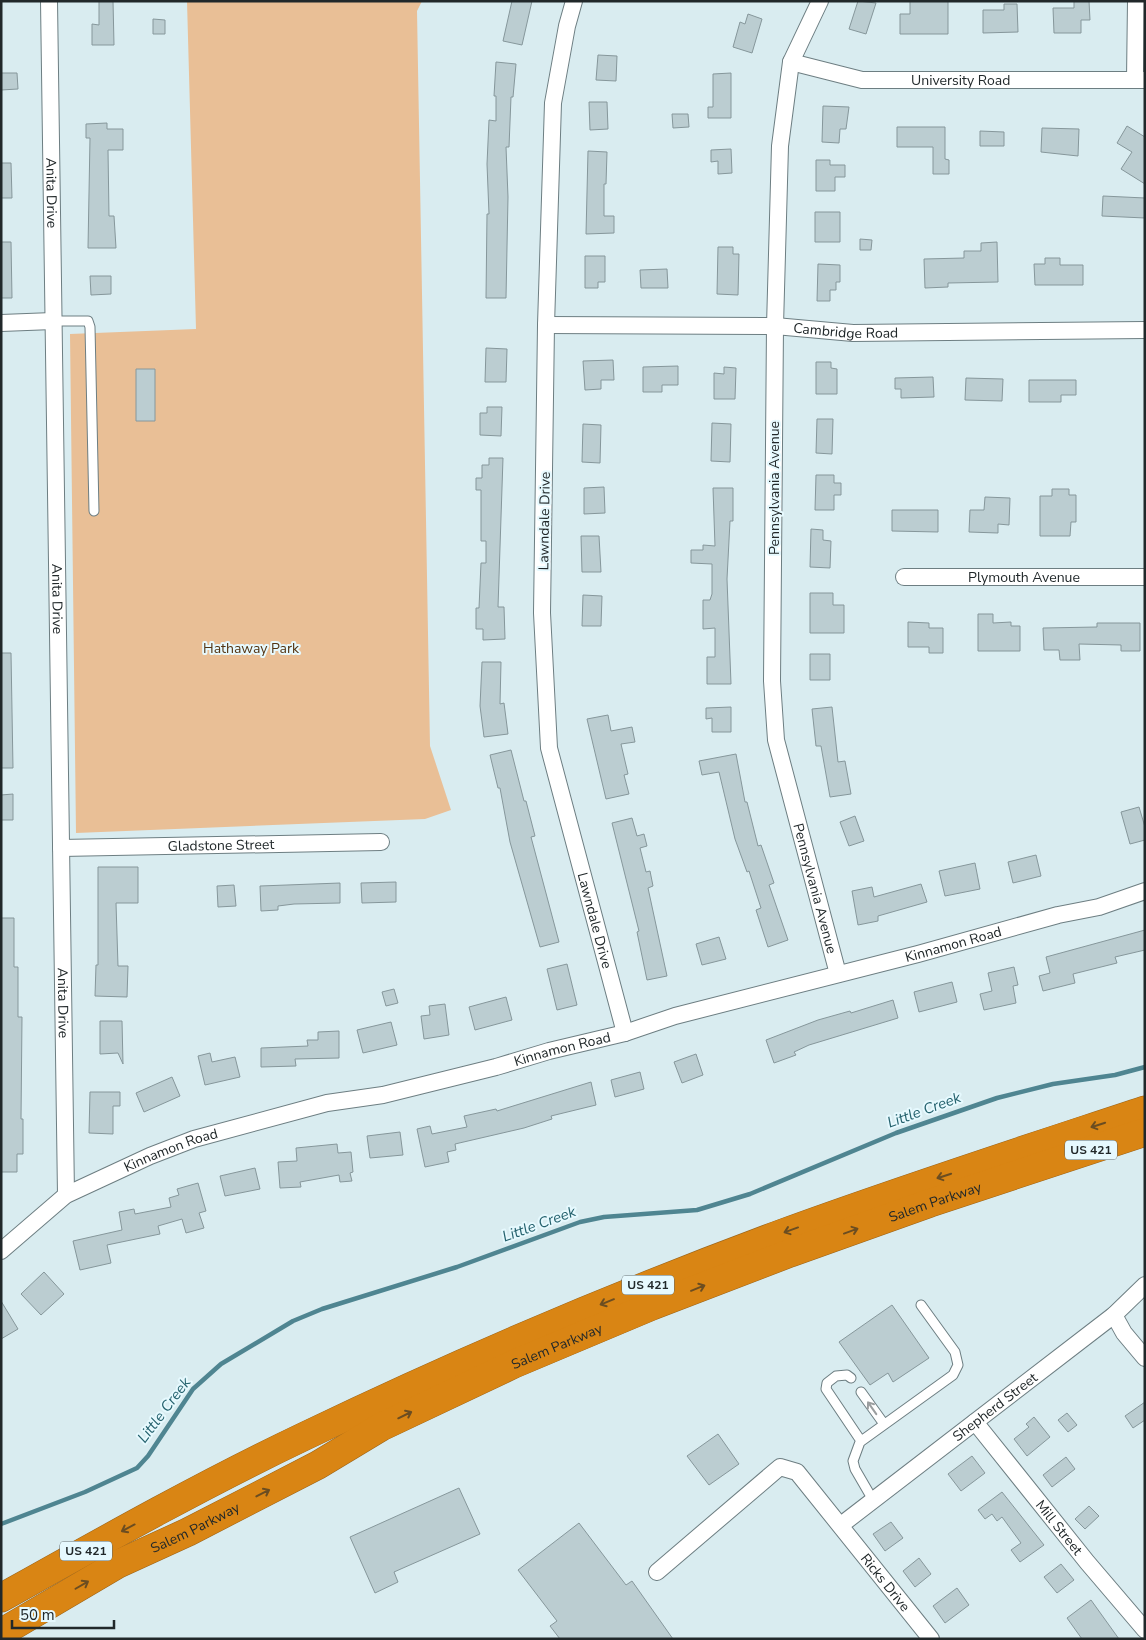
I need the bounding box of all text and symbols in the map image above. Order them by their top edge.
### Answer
street label: University Road [911,71,1010,90]
street label: Anita Drive [41,158,61,228]
street label: Cambridge Road [792,319,898,343]
street label: Pennsylvania Avenue [765,421,784,555]
street label: Lawndale Drive [534,472,555,570]
street label: Anita Drive [47,564,67,634]
street label: Plymouth Avenue [968,568,1080,587]
park label: Hathaway Park [203,639,300,658]
street label: Pennsylvania Avenue [788,821,841,956]
street label: Gladstone Street [168,835,274,856]
street label: Lawndale Drive [573,870,616,971]
street label: Kinnamon Road [903,922,1004,967]
street label: Anita Drive [53,967,73,1038]
street label: Kinnamon Road [512,1028,613,1071]
water label: Little Creek [884,1087,964,1133]
one-way arrow [1091,1121,1107,1131]
street label: Kinnamon Road [121,1124,220,1177]
road number: US 421 [1065,1140,1117,1160]
one-way arrow [936,1172,952,1182]
street label: Salem Parkway [886,1177,985,1227]
water label: Little Creek [499,1201,579,1247]
one-way arrow [784,1226,799,1235]
one-way arrow [842,1226,858,1235]
road number: US 421 [622,1276,674,1294]
one-way arrow [690,1283,706,1292]
one-way arrow [600,1298,615,1307]
street label: Salem Parkway [508,1319,606,1374]
street label: Shepherd Street [949,1368,1042,1446]
water label: Little Creek [133,1373,195,1447]
one-way arrow [867,1401,877,1415]
one-way arrow [397,1410,412,1419]
one-way arrow [255,1488,270,1498]
street label: Mill Street [1031,1496,1087,1559]
street label: Salem Parkway [148,1498,244,1558]
one-way arrow [120,1523,135,1533]
road number: US 421 [60,1542,112,1560]
street label: Ricks Drive [856,1550,914,1616]
one-way arrow [75,1580,89,1590]
scale bar [12,1598,115,1630]
text: 50 m [20,1605,55,1625]

